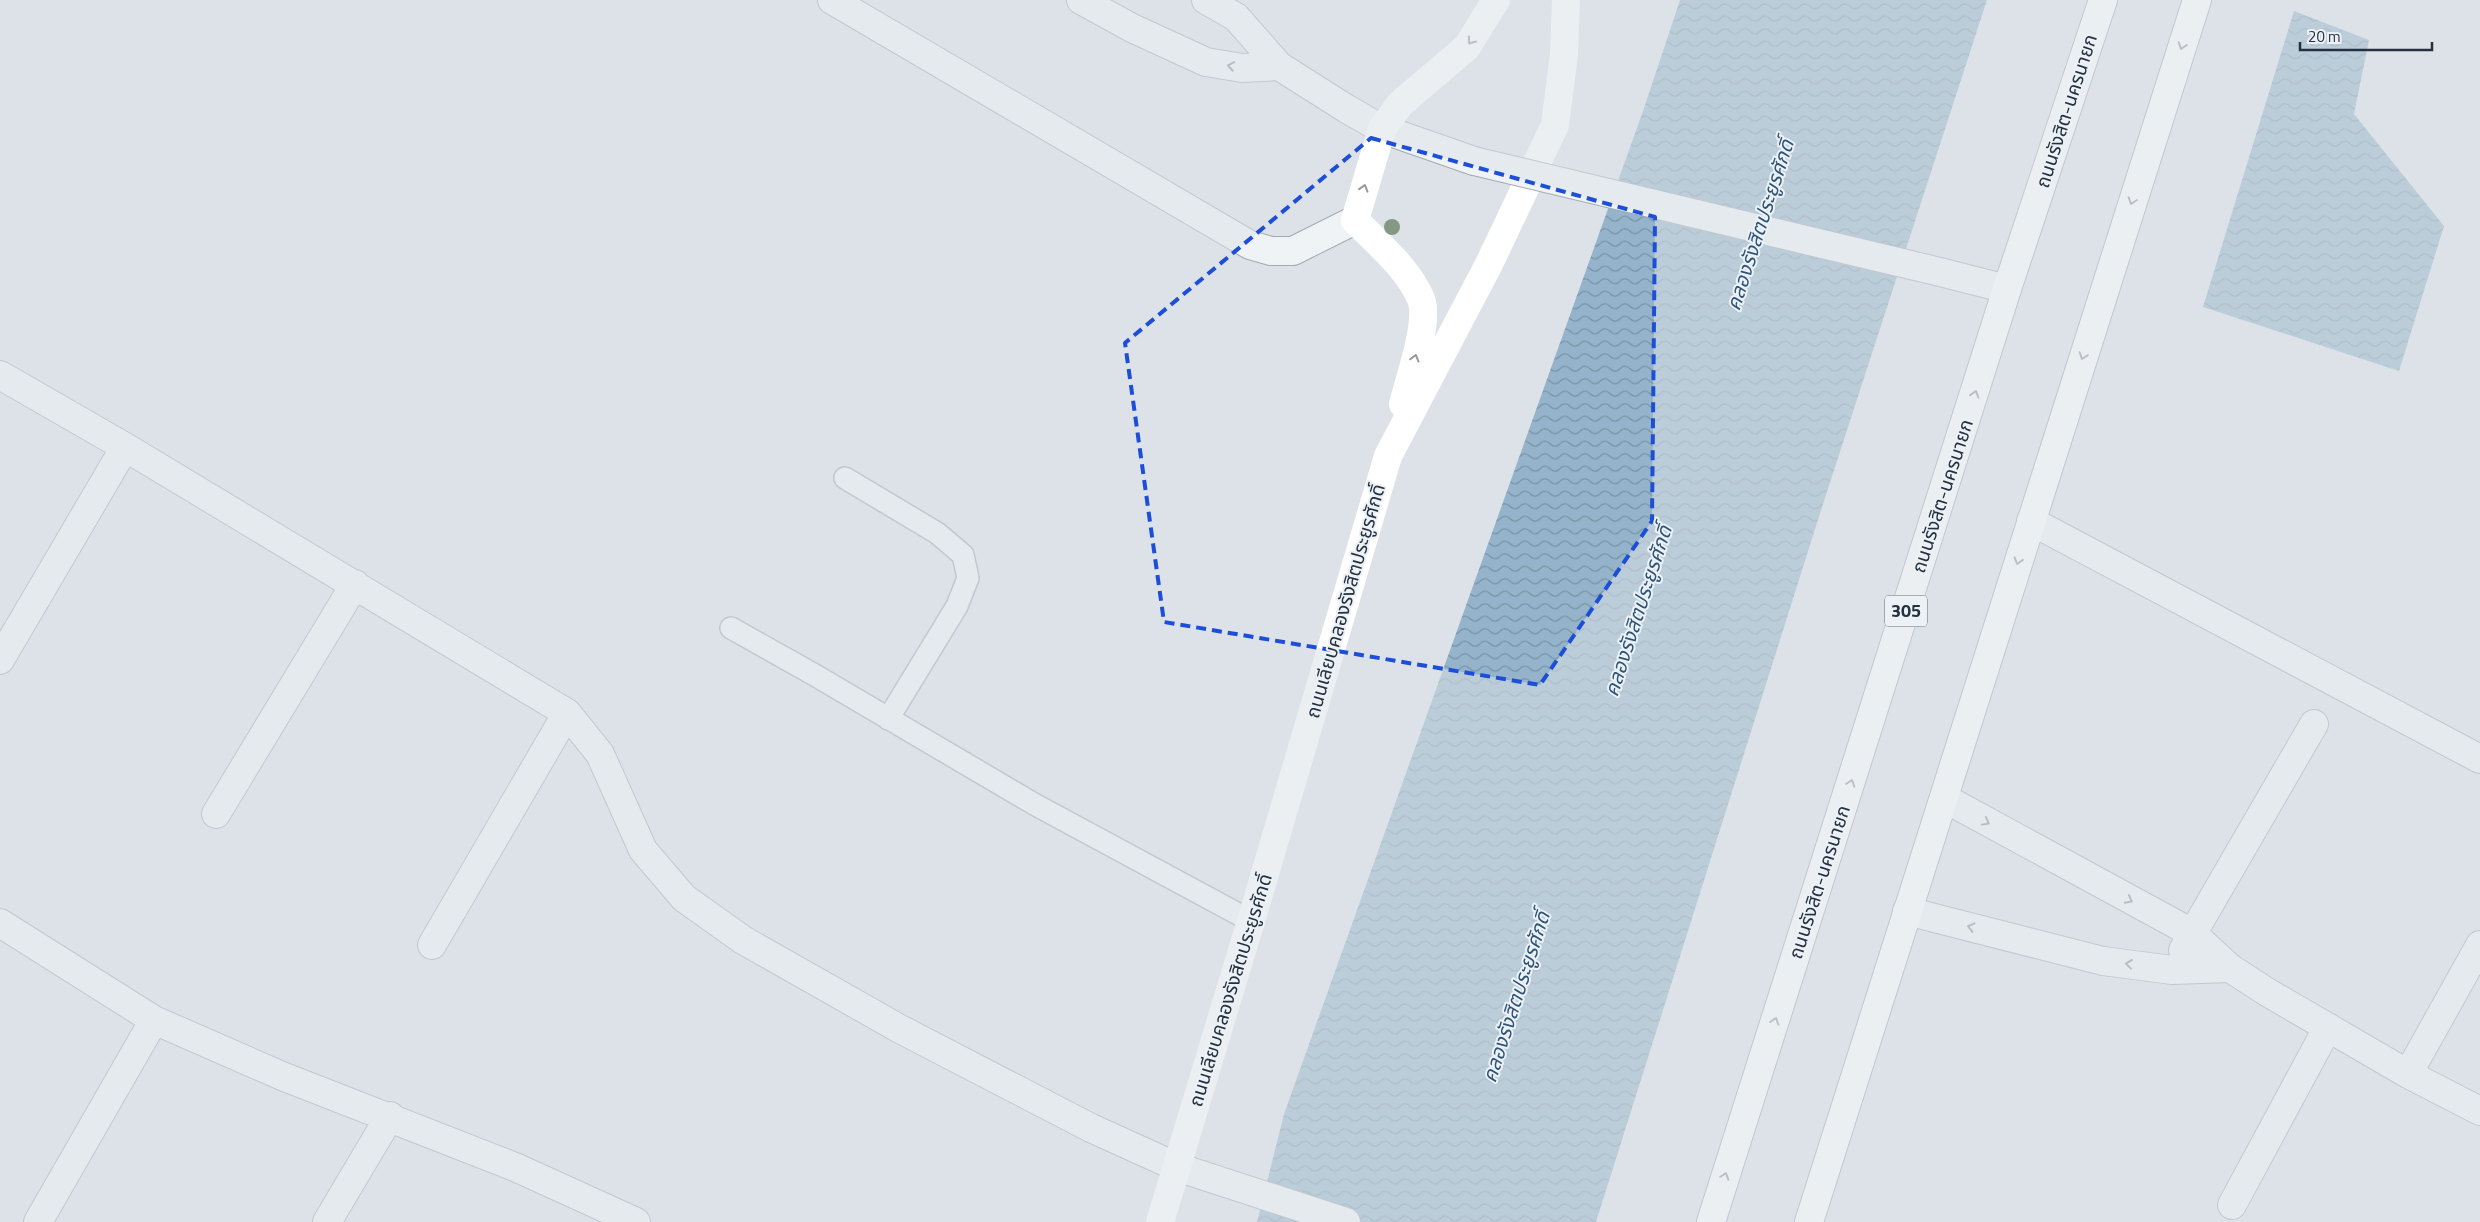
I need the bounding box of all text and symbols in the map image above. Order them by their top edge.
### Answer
scale bar [2300,20,2432,52]
text: 20 m [2308,25,2341,48]
street label: ถนนรังสิต-นครนายก [2027,30,2104,191]
one-way arrow [1468,35,1477,45]
one-way arrow [2177,42,2187,50]
one-way arrow [1227,62,1235,72]
water label: คลองรังสิตประยูรศักดิ์ [1717,131,1803,314]
one-way arrow [1359,185,1369,193]
one-way arrow [2128,197,2138,205]
one-way arrow [2079,351,2089,360]
one-way arrow [1409,354,1420,363]
one-way arrow [1969,391,1979,399]
street label: ถนนรังสิต-นครนายก [1903,415,1980,576]
street label: ถนนเลียบคลองรังสิตประยูรศักดิ์ [1297,480,1392,721]
water label: คลองรังสิตประยูรศักดิ์ [1595,517,1681,700]
one-way arrow [2014,556,2024,565]
road number: 305 [1885,596,1927,626]
one-way arrow [1845,779,1855,787]
street label: ถนนรังสิต-นครนายก [1780,801,1857,962]
one-way arrow [1981,816,1990,826]
street label: ถนนเลียบคลองรังสิตประยูรศักดิ์ [1180,870,1279,1110]
one-way arrow [2124,893,2133,903]
water label: คลองรังสิตประยูรศักดิ์ [1473,903,1559,1086]
one-way arrow [1967,923,1975,933]
one-way arrow [2125,959,2133,970]
one-way arrow [1769,1017,1779,1026]
one-way arrow [1720,1172,1730,1180]

